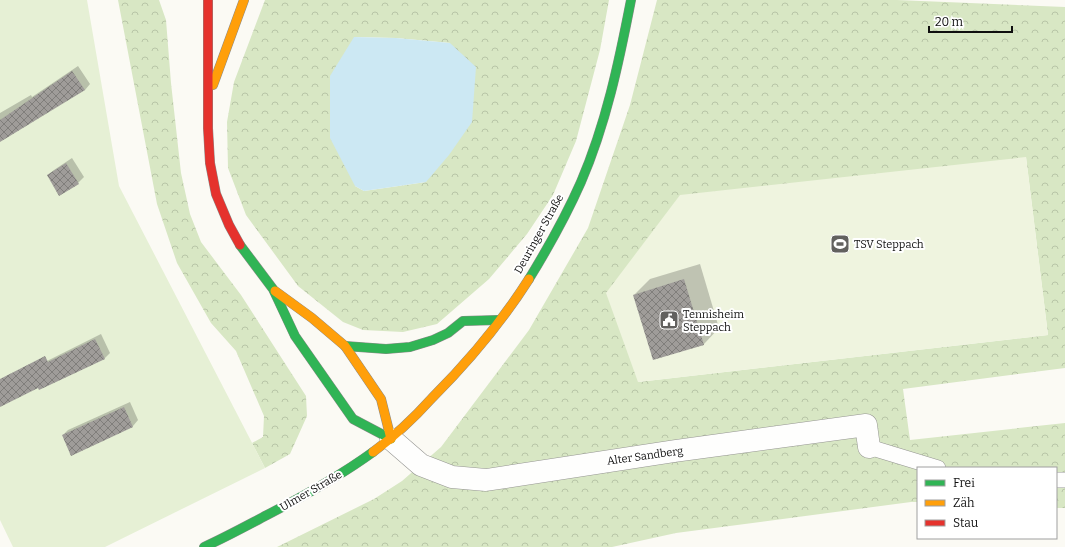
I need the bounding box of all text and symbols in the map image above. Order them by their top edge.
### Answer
scale bar [929,8,1012,34]
text: 20 m [935,15,964,29]
street label: Deuringer Straße [512,192,566,276]
sports icon: TSV Steppach [829,233,851,255]
place label: TSV Steppach [854,238,924,251]
place label: Tennisheim Steppach [683,308,745,334]
public building icon: Tennisheim Steppach [658,309,680,331]
street label: Alter Sandberg [606,444,684,468]
legend [917,467,1057,539]
street label: Ulmer Straße [278,468,344,514]
text: Frei [953,476,975,490]
text: Zäh [953,496,975,510]
text: Stau [953,516,979,530]

